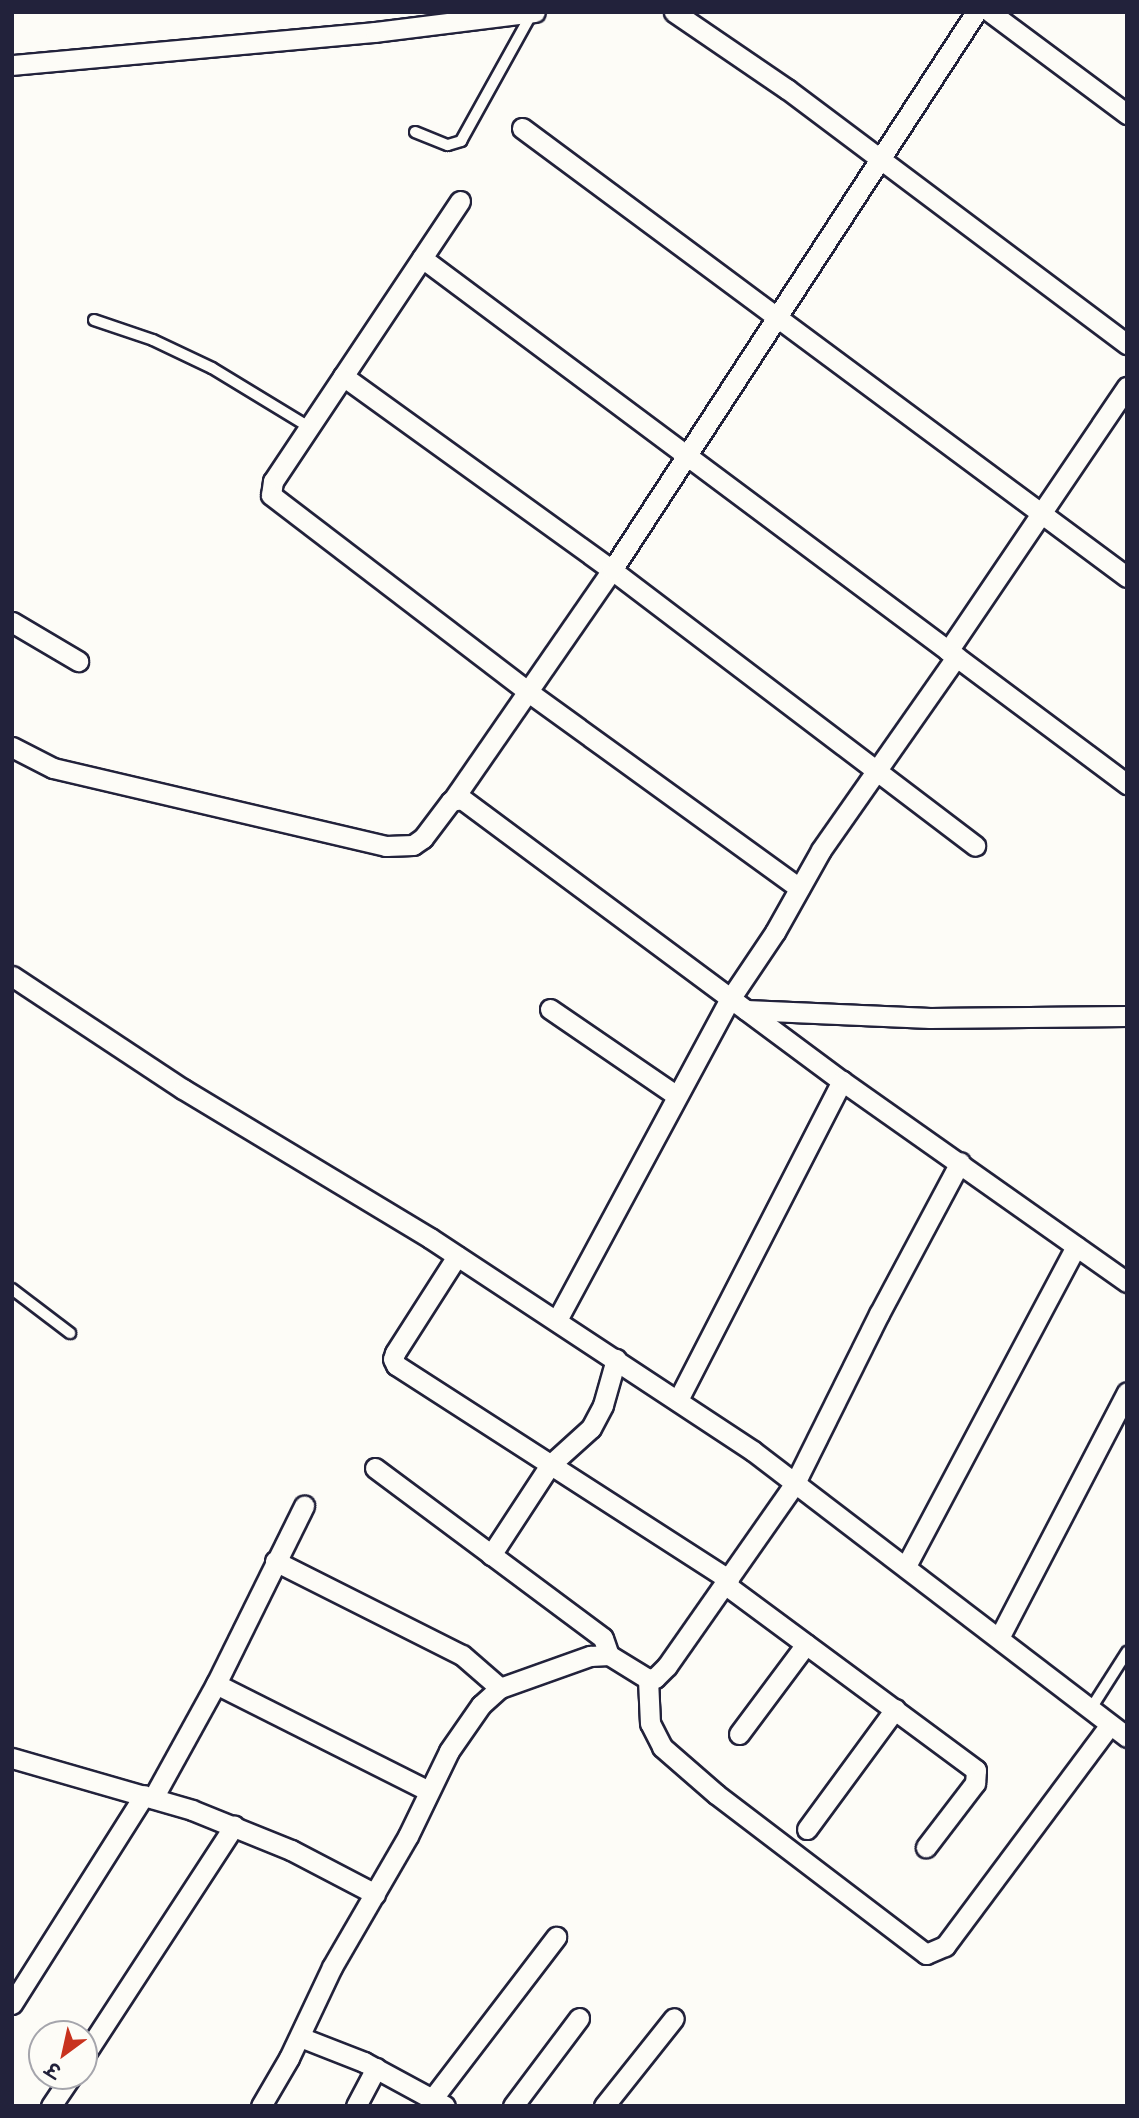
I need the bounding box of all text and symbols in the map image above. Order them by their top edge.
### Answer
north arrow [28,2020,98,2090]
text: उ [40,2056,66,2086]

